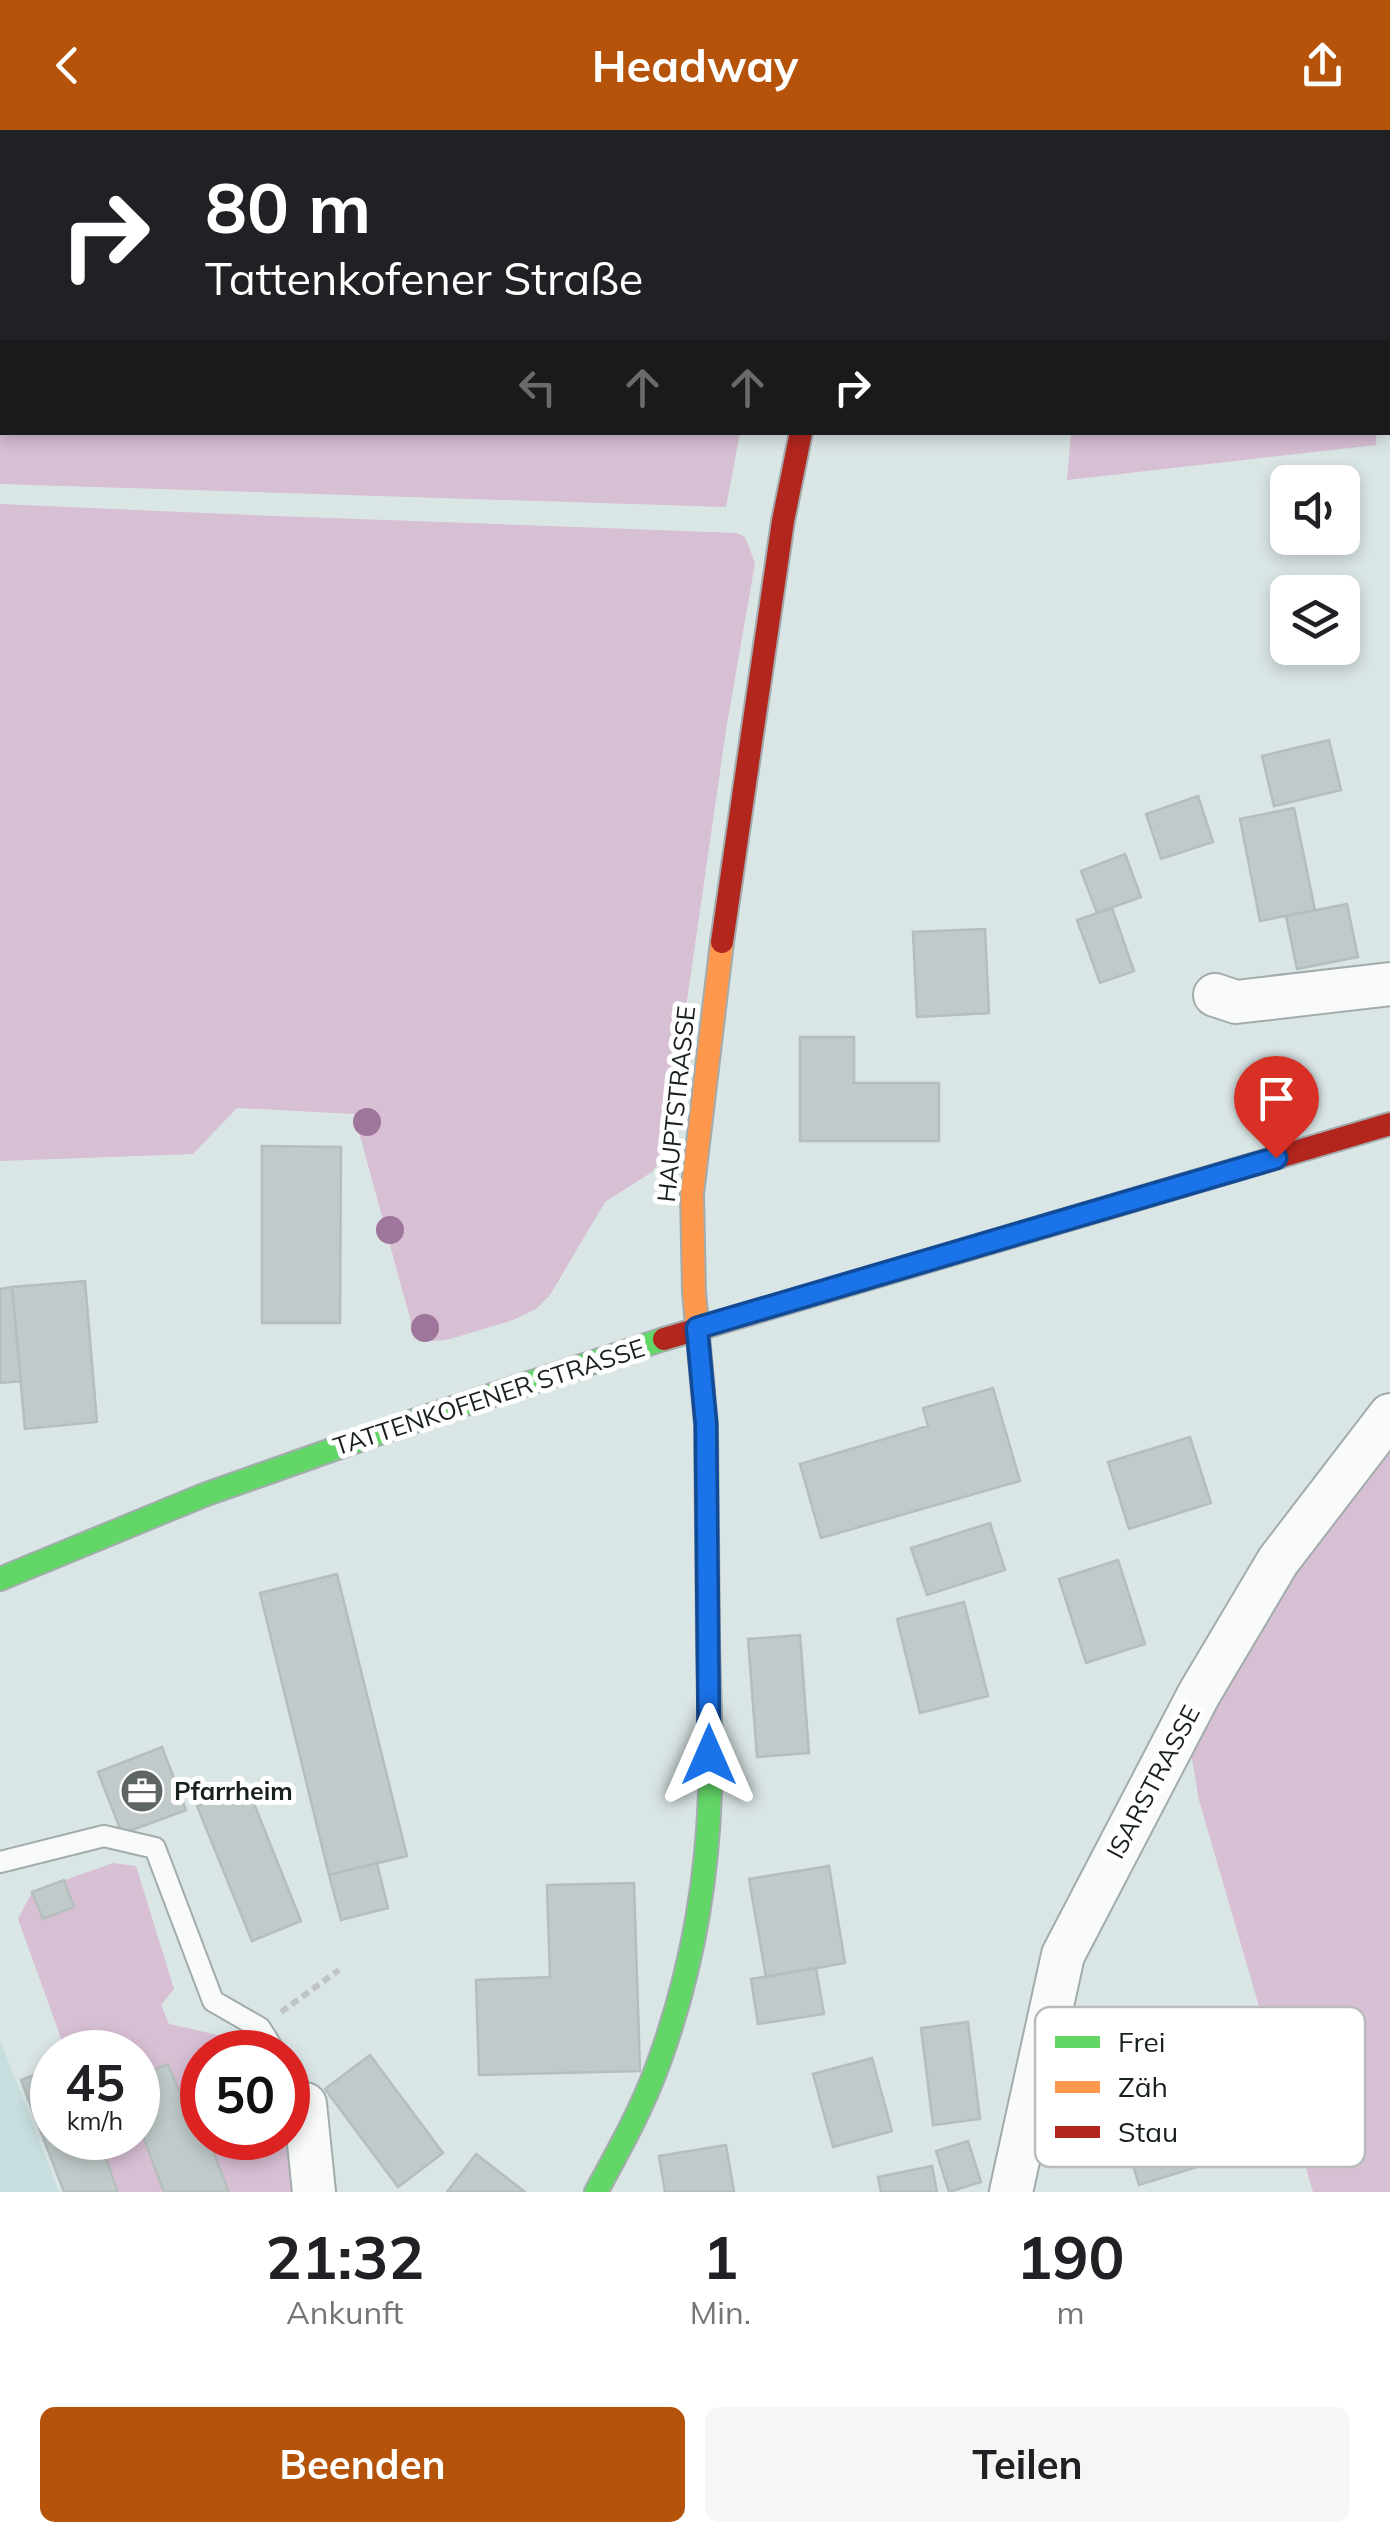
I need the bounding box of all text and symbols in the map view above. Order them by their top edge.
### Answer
text: Headway [592,37,798,93]
icon: back [40,38,95,93]
icon: share [1295,38,1350,93]
text: 80 m [205,163,371,251]
icon: right [40,170,170,300]
text: Tattenkofener Straße [205,250,643,306]
icon: left [510,360,565,415]
icon: ahead [615,360,670,415]
icon: ahead [720,360,775,415]
icon: right [825,360,880,415]
map controls [1270,465,1360,665]
button: sound [1270,465,1360,555]
button: layers [1270,575,1360,665]
street label: HAUPTSTRASSE [650,1004,701,1204]
pin [1234,1056,1319,1159]
icon: arrive [1249,1071,1304,1126]
street label: TATTENKOFENER STRASSE [329,1332,648,1462]
street label: ISARSTRASSE [1099,1700,1206,1864]
position arrow [657,1703,761,1807]
office icon: Pfarrheim [119,1768,165,1814]
place label: Pfarrheim [174,1775,293,1806]
legend [1035,2007,1365,2167]
text: Frei [1118,2024,1165,2059]
speed limit sign: 50 [180,2030,310,2160]
text: 45 [65,2051,125,2114]
text: Zäh [1118,2069,1168,2104]
text: km/h [67,2105,123,2136]
text: Stau [1118,2114,1178,2149]
text: 21:32 [265,2219,424,2294]
text: 1 [702,2219,738,2294]
text: 190 [1016,2219,1124,2294]
text: Ankunft [286,2292,404,2332]
text: Min. [690,2292,751,2332]
text: m [1056,2292,1085,2332]
button: Beenden [40,2407,685,2522]
button: Teilen [705,2407,1350,2522]

